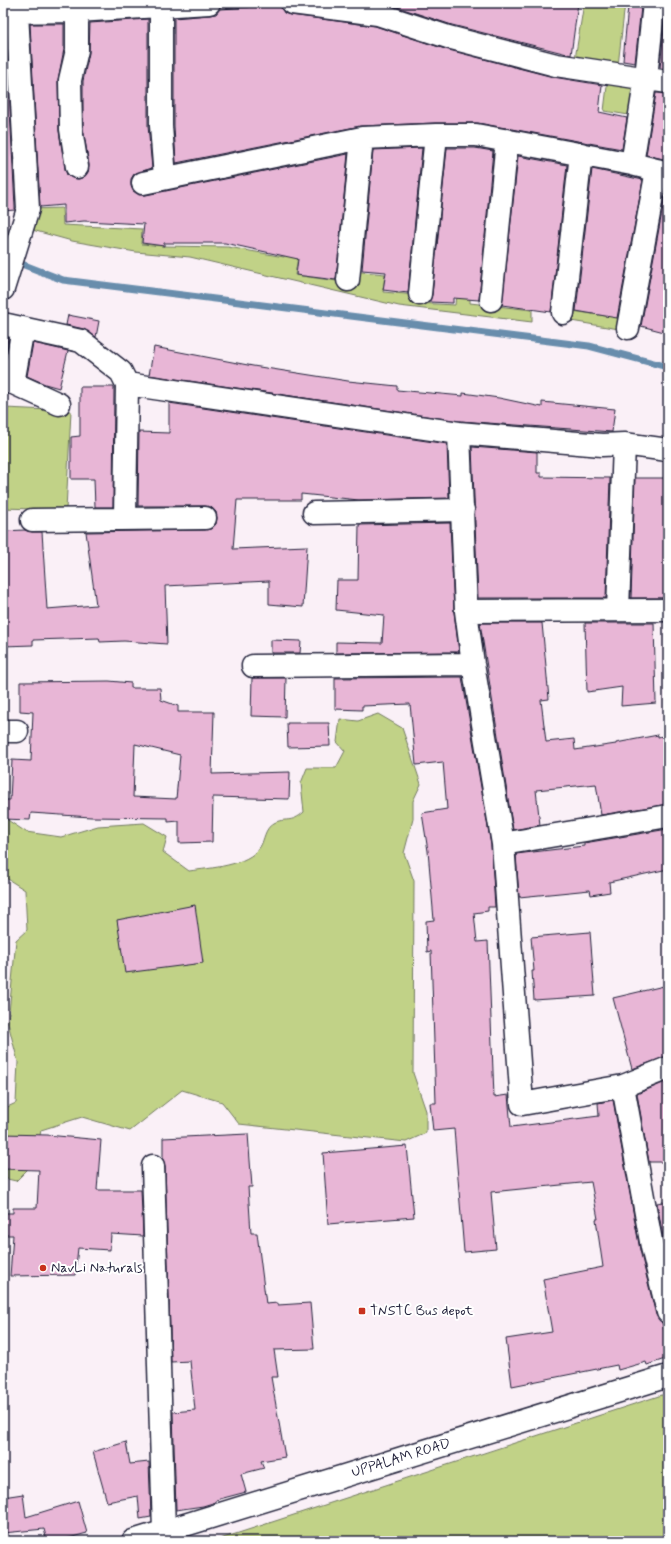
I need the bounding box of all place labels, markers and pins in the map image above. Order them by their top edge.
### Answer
place label: NavLi Naturals [51,1259,143,1277]
marker: NavLi Naturals [38,1263,48,1273]
place label: TNSTC Bus depot [370,1302,474,1320]
marker: TNSTC Bus depot [357,1306,367,1316]

